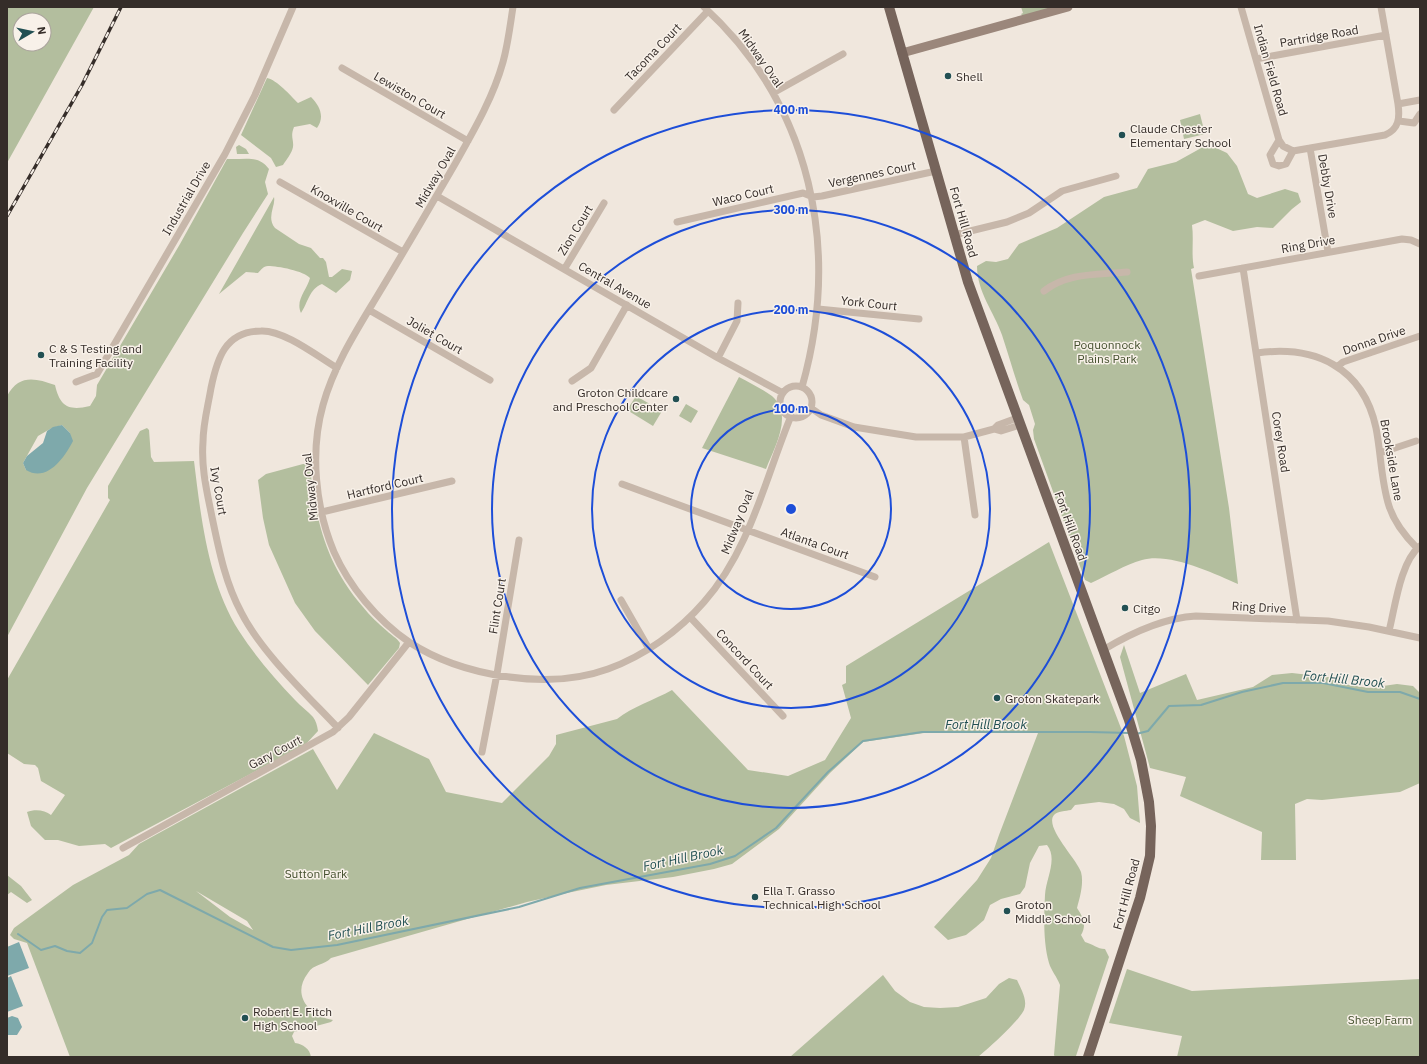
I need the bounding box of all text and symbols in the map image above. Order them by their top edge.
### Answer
north arrow [12,12,52,52]
street label: Tacoma Court [622,20,684,84]
street label: Indian Field Road [1251,22,1291,118]
street label: Partridge Road [1278,22,1360,50]
text: N [34,25,49,35]
street label: Midway Oval [735,26,787,90]
street label: Lewiston Court [371,68,449,122]
place label: Shell [956,69,983,84]
marker: Shell [943,71,953,81]
text: 400 m [773,102,809,117]
place label: Claude Chester Elementary School [1130,121,1231,150]
marker: Claude Chester Elementary School [1117,130,1127,140]
street label: Midway Oval [412,144,458,210]
street label: Debby Drive [1315,153,1341,220]
street label: Vergennes Court [827,157,917,191]
street label: Industrial Drive [159,158,213,238]
street label: Knoxville Court [308,181,386,235]
street label: Waco Court [711,181,775,209]
street label: Fort Hill Road [947,185,981,259]
street label: Zion Court [554,202,596,258]
text: 300 m [773,202,809,217]
street label: Ring Drive [1280,232,1337,256]
street label: Central Avenue [576,258,655,312]
street label: York Court [840,293,898,313]
text: 200 m [773,302,809,317]
street label: Joliet Court [404,313,466,357]
street label: Donna Drive [1341,322,1408,358]
park label: Poquonnock Plains Park [1074,337,1141,366]
place label: C & S Testing and Training Facility [49,341,142,370]
marker: C & S Testing and Training Facility [36,350,46,360]
place label: Groton Childcare and Preschool Center [553,385,669,414]
marker: Groton Childcare and Preschool Center [671,394,681,404]
text: 100 m [773,401,809,416]
street label: Corey Road [1269,410,1293,474]
street label: Brookside Lane [1377,418,1407,503]
street label: Midway Oval [299,452,321,522]
street label: Ivy Court [207,465,231,517]
street label: Hartford Court [345,470,425,502]
street label: Midway Oval [717,488,757,556]
street label: Fort Hill Road [1051,489,1091,563]
centre of rings [784,502,798,516]
street label: Atlanta Court [779,524,851,562]
street label: Flint Court [485,577,509,635]
street label: Ring Drive [1231,598,1287,616]
place label: Citgo [1133,601,1161,616]
marker: Citgo [1120,603,1130,613]
street label: Concord Court [713,626,777,692]
water label: Fort Hill Brook [1302,666,1386,692]
place label: Groton Skatepark [1005,691,1100,706]
marker: Groton Skatepark [992,693,1002,703]
water label: Fort Hill Brook [945,716,1027,733]
street label: Gary Court [246,732,304,772]
water label: Fort Hill Brook [641,841,725,875]
street label: Fort Hill Road [1109,857,1143,931]
park label: Sutton Park [285,866,348,881]
place label: Ella T. Grasso Technical High School [763,883,881,912]
marker: Ella T. Grasso Technical High School [750,892,760,902]
place label: Groton Middle School [1015,897,1091,926]
marker: Groton Middle School [1002,906,1012,916]
water label: Fort Hill Brook [326,912,410,944]
place label: Robert E. Fitch High School [253,1004,332,1033]
park label: Sheep Farm [1348,1012,1412,1027]
marker: Robert E. Fitch High School [240,1013,250,1023]

